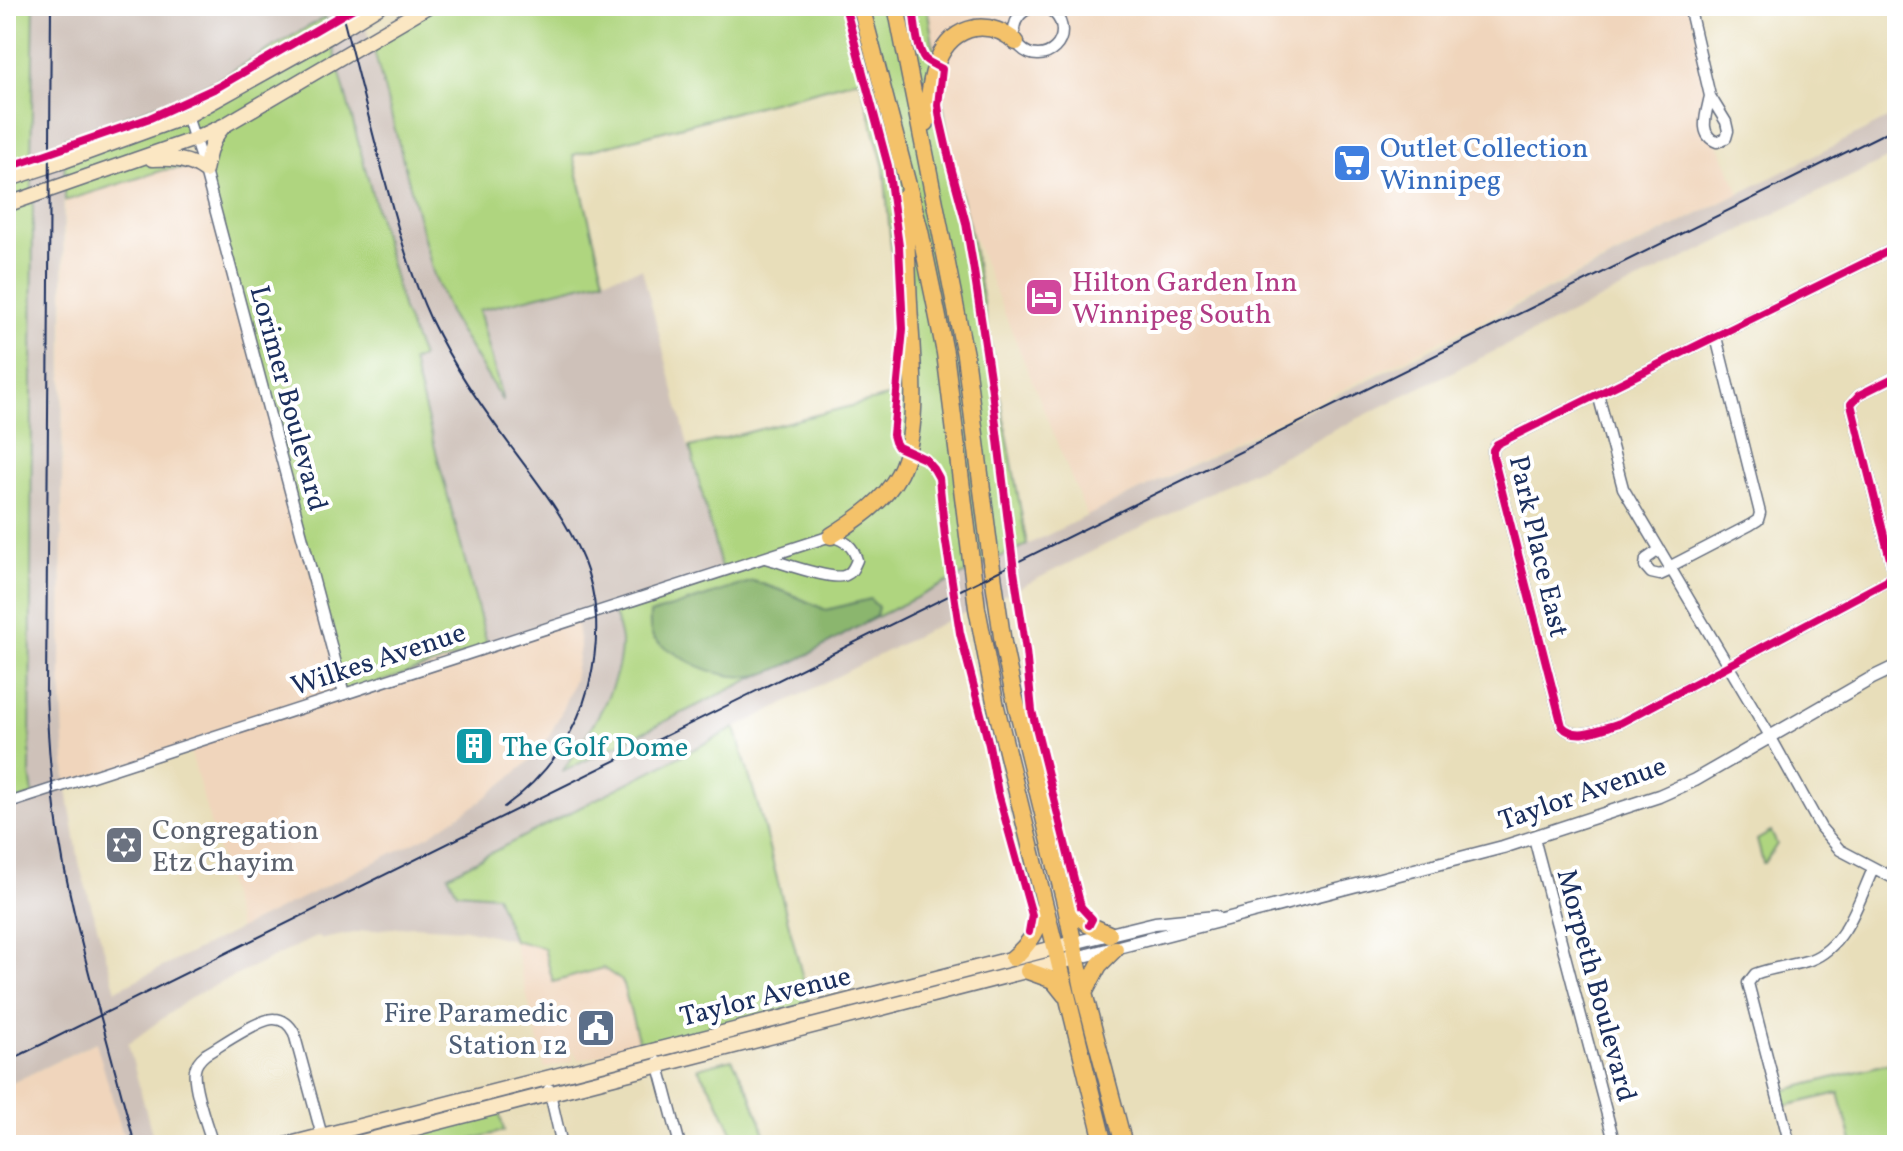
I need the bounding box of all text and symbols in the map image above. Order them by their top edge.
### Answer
place label: Outlet Collection Winnipeg [1380,130,1588,201]
supermarket icon: Outlet Collection Winnipeg [1331,142,1373,184]
place label: Hilton Garden Inn Winnipeg South [1072,264,1298,335]
hotel icon: Hilton Garden Inn Winnipeg South [1023,276,1065,318]
street label: Lorimer Boulevard [239,282,336,516]
street label: Park Place East [1498,452,1577,641]
street label: Wilkes Avenue [287,614,471,707]
building icon: The Golf Dome [453,725,495,767]
place label: The Golf Dome [502,729,688,768]
street label: Taylor Avenue [1494,747,1672,841]
place label: Congregation Etz Chayim [152,812,319,883]
synagogue icon: Congregation Etz Chayim [103,824,145,866]
street label: Morpeth Boulevard [1546,865,1645,1106]
street label: Taylor Avenue [676,957,855,1038]
place label: Fire Paramedic Station 12 [383,995,568,1066]
public building icon: Fire Paramedic Station 12 [575,1007,617,1049]

